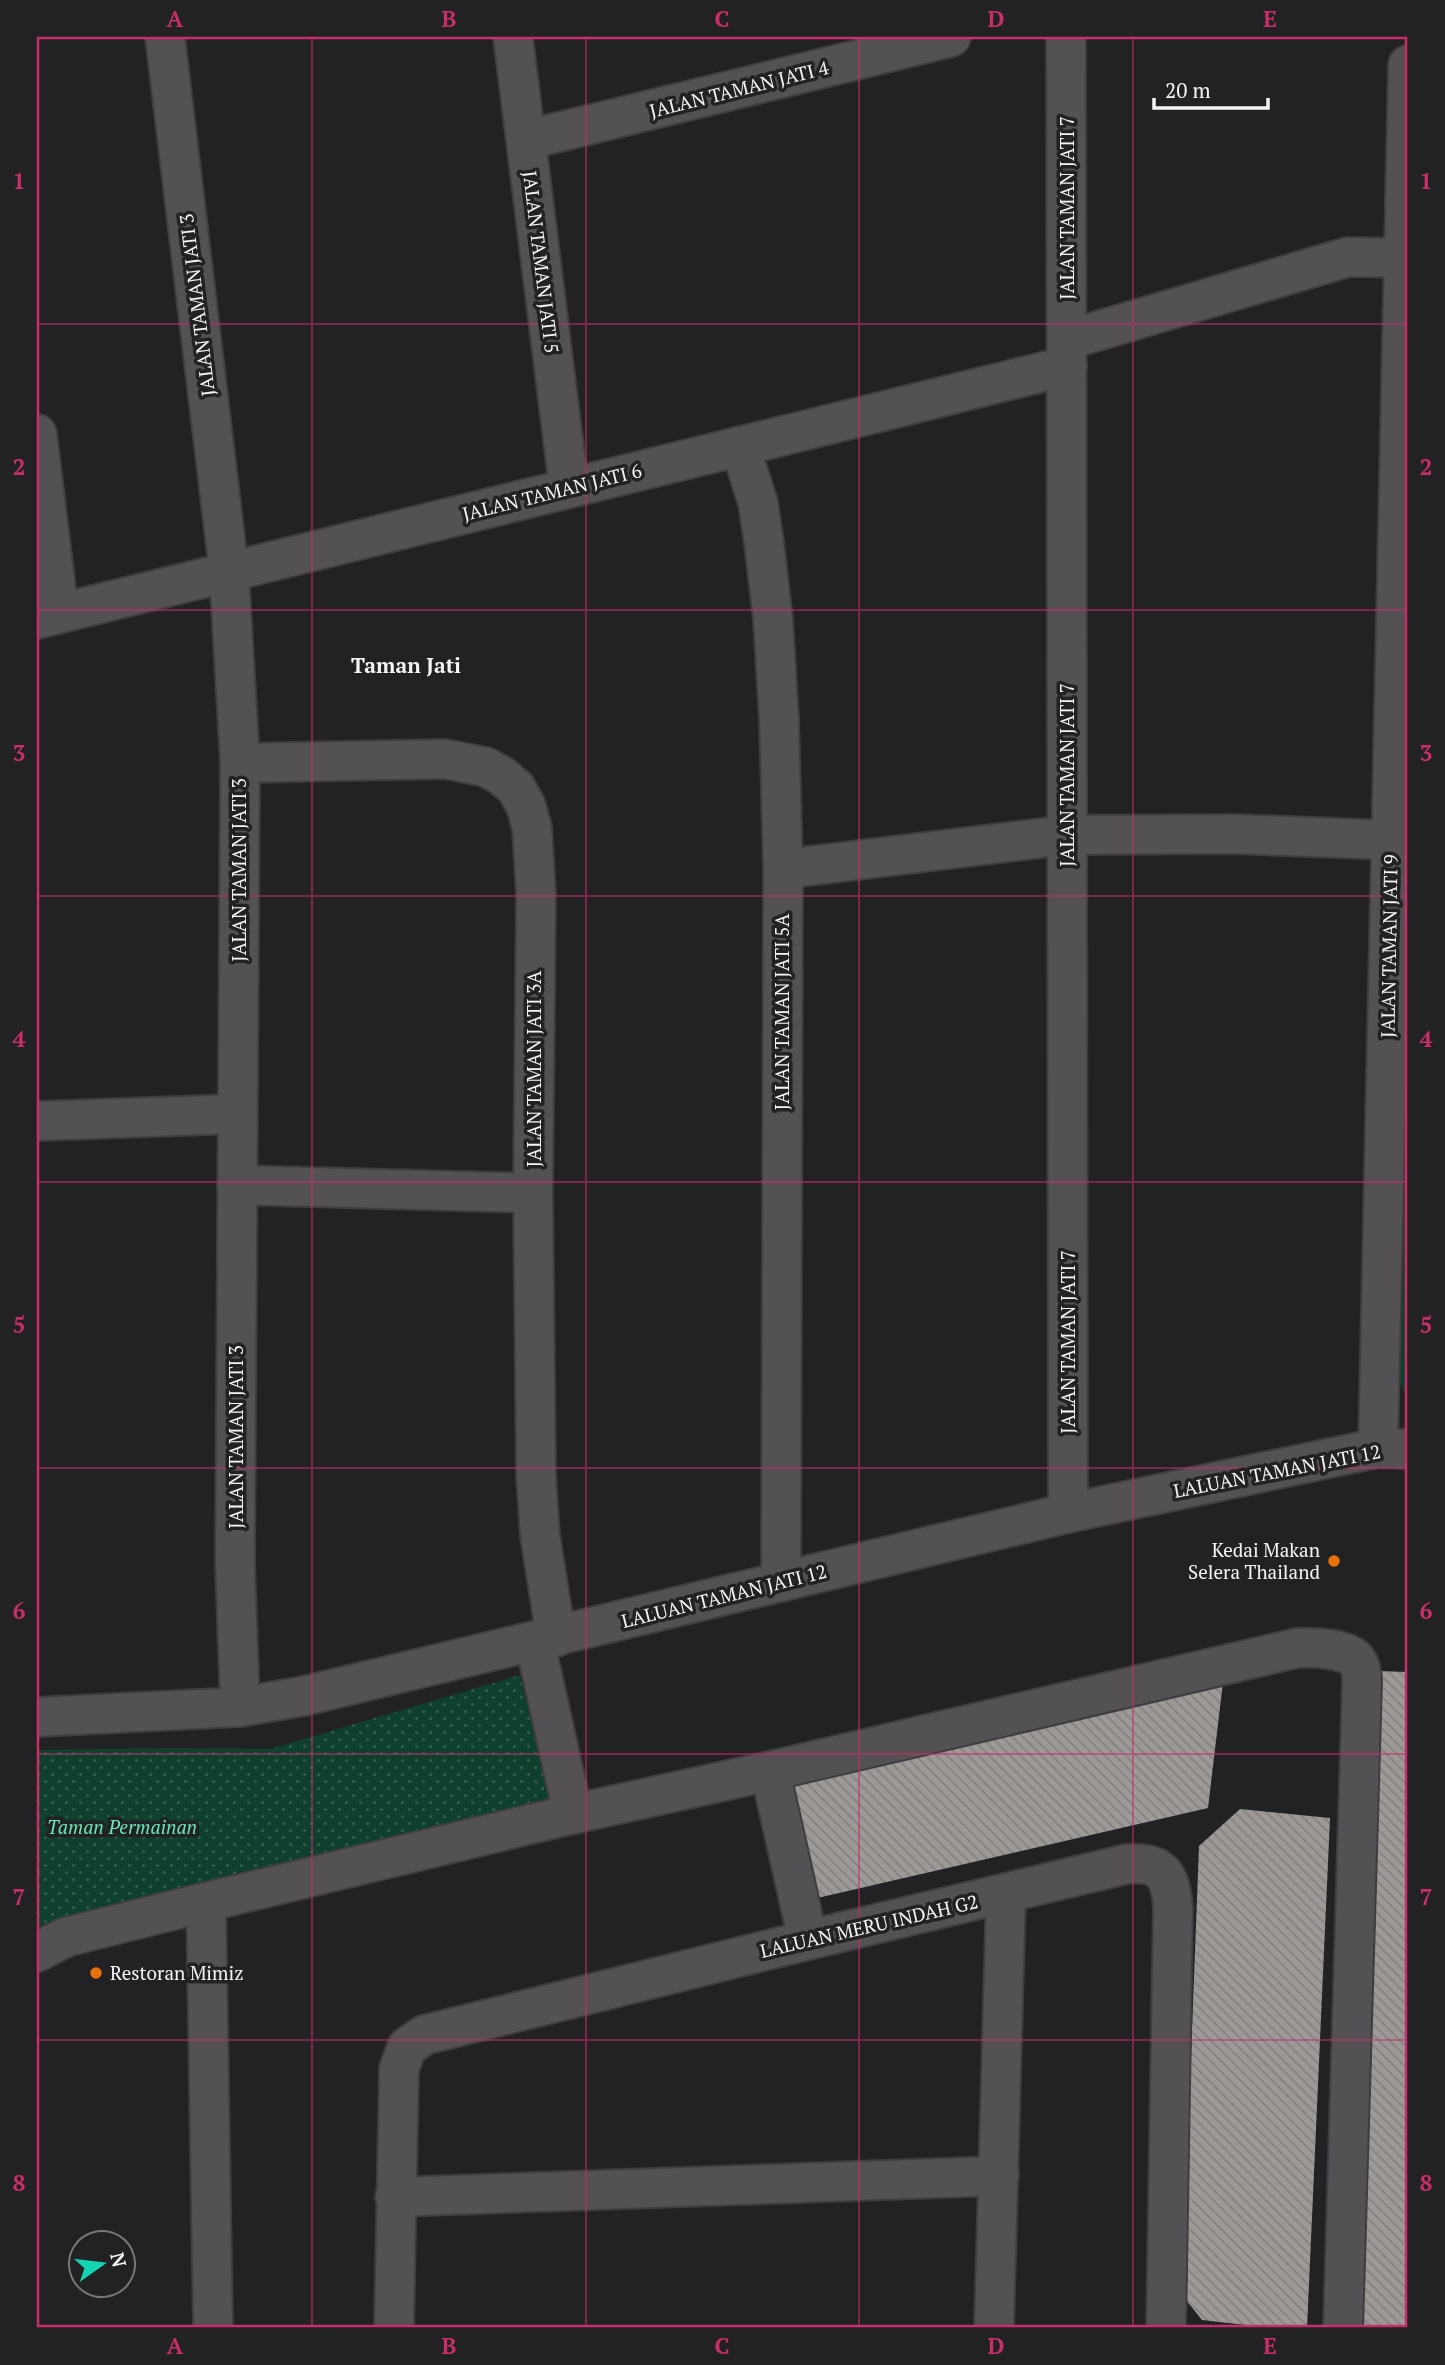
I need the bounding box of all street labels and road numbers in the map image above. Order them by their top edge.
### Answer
street label: JALAN TAMAN JATI 4 [647,54,832,123]
street label: JALAN TAMAN JATI 7 [1054,116,1079,300]
street label: JALAN TAMAN JATI 5 [518,169,565,355]
street label: JALAN TAMAN JATI 3 [173,212,220,398]
street label: JALAN TAMAN JATI 6 [460,457,644,526]
street label: JALAN TAMAN JATI 7 [1054,683,1079,867]
street label: JALAN TAMAN JATI 3 [226,778,251,962]
street label: JALAN TAMAN JATI 9 [1374,854,1403,1038]
street label: JALAN TAMAN JATI 5A [769,914,794,1110]
street label: JALAN TAMAN JATI 3A [521,971,546,1167]
street label: JALAN TAMAN JATI 7 [1055,1250,1080,1434]
street label: JALAN TAMAN JATI 3 [223,1345,248,1529]
street label: LALUAN TAMAN JATI 12 [1171,1438,1383,1503]
street label: LALUAN TAMAN JATI 12 [619,1558,829,1633]
street label: LALUAN MERU INDAH G2 [758,1888,980,1963]

